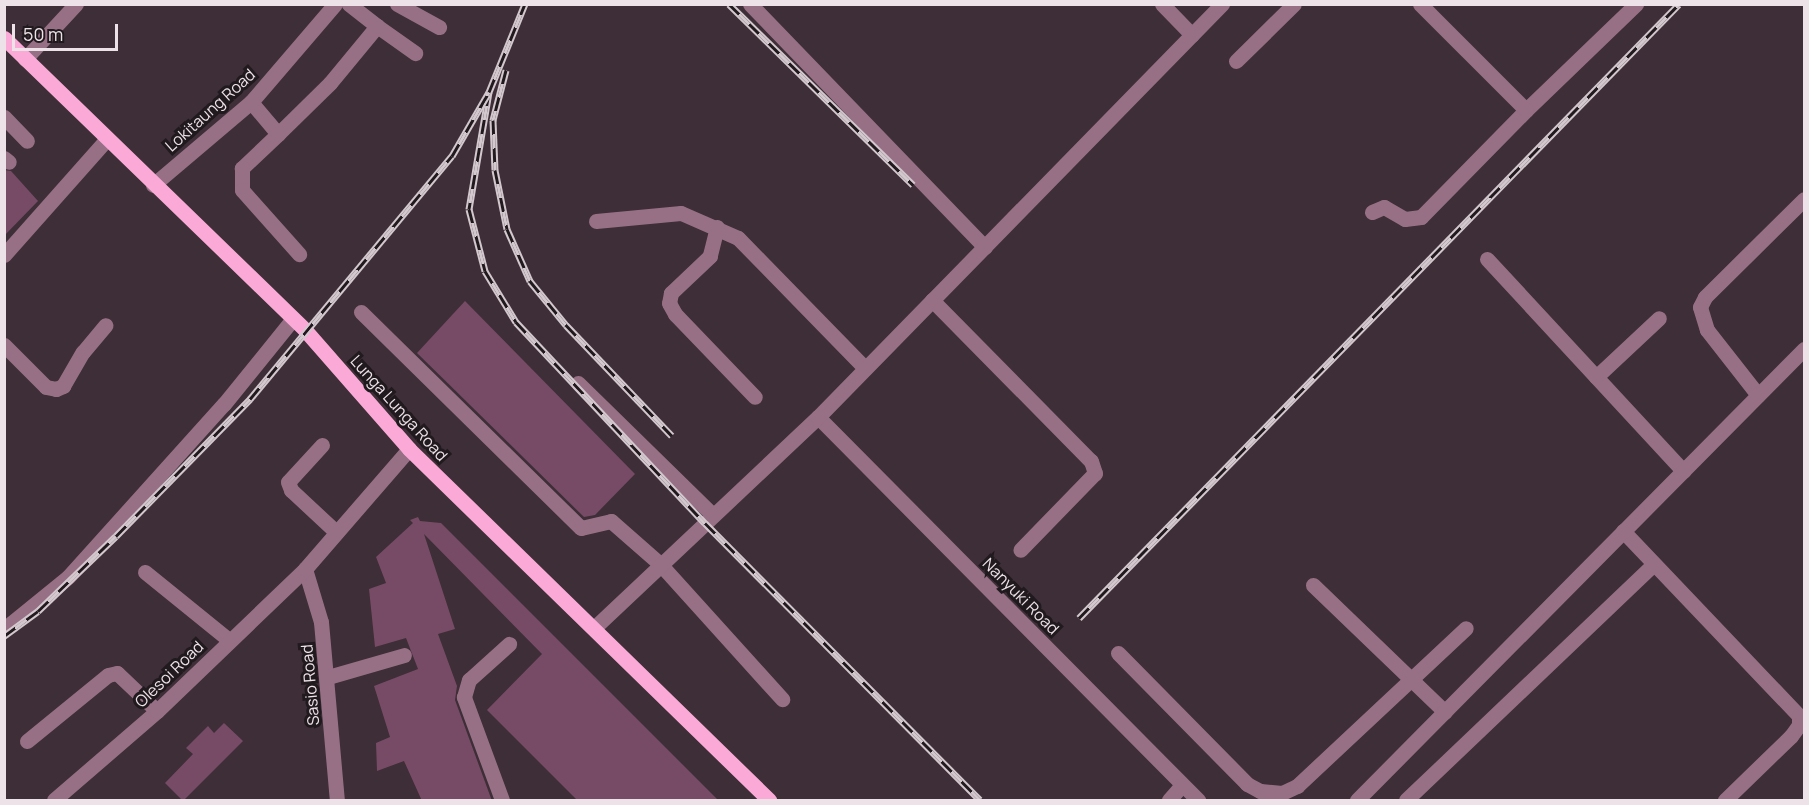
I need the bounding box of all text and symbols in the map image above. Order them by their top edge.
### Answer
scale bar [15,12,122,50]
text: 50 m [23,22,63,46]
street label: Lokitaung Road [161,65,259,155]
street label: Lunga Lunga Road [347,351,451,465]
street label: Nanyuki Road [979,554,1063,638]
street label: Olesoi Road [131,637,207,711]
street label: Sasio Road [297,644,323,726]

